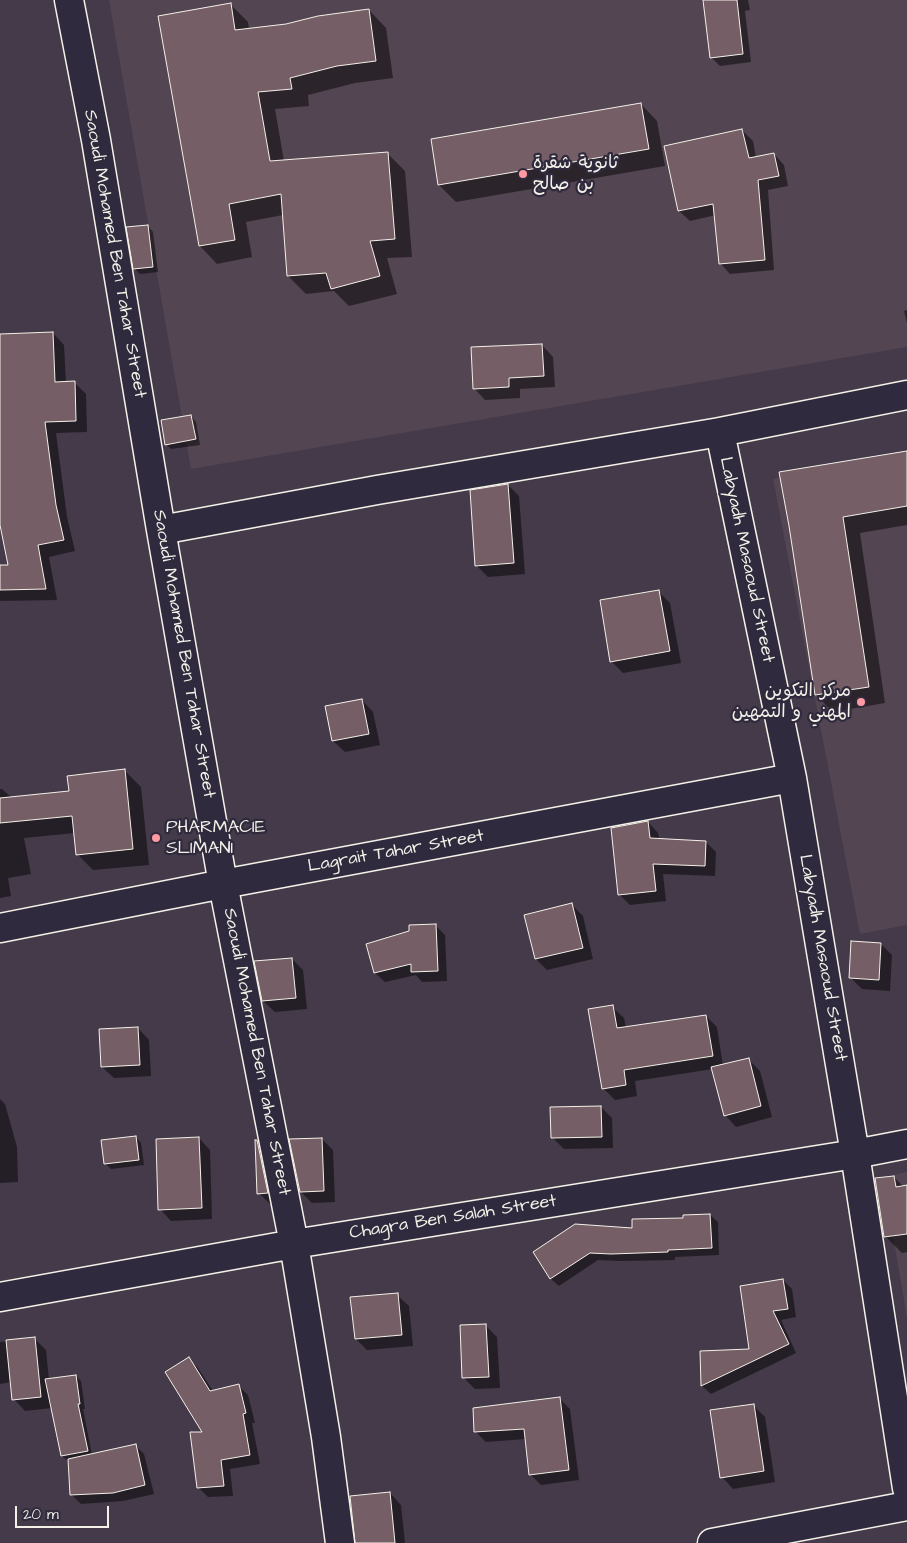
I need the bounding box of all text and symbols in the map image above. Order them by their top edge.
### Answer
street label: Saoudi Mohamed Ben Tahar Street [78,108,150,400]
place label: ثانوية شقرة بن صالح [533,153,618,195]
marker: ثانوية شقرة بن صالح [517,168,529,180]
street label: Labyadh Masaoud Street [714,455,778,665]
street label: Saoudi Mohamed Ben Tahar Street [147,508,219,800]
place label: مركز التكوين المهني و التمهين [732,681,851,724]
marker: مركز التكوين المهني و التمهين [855,696,867,708]
place label: PHARMACIE SLIMANI [166,817,265,860]
street label: Lagrait Tahar Street [306,826,486,878]
marker: PHARMACIE SLIMANI [150,832,162,844]
street label: Labyadh Masaoud Street [793,853,851,1063]
street label: Saoudi Mohamed Ben Tahar Street [218,906,294,1198]
street label: Chagra Ben Salah Street [348,1191,558,1245]
scale bar [18,1496,111,1528]
text: 20 m [23,1504,59,1525]

